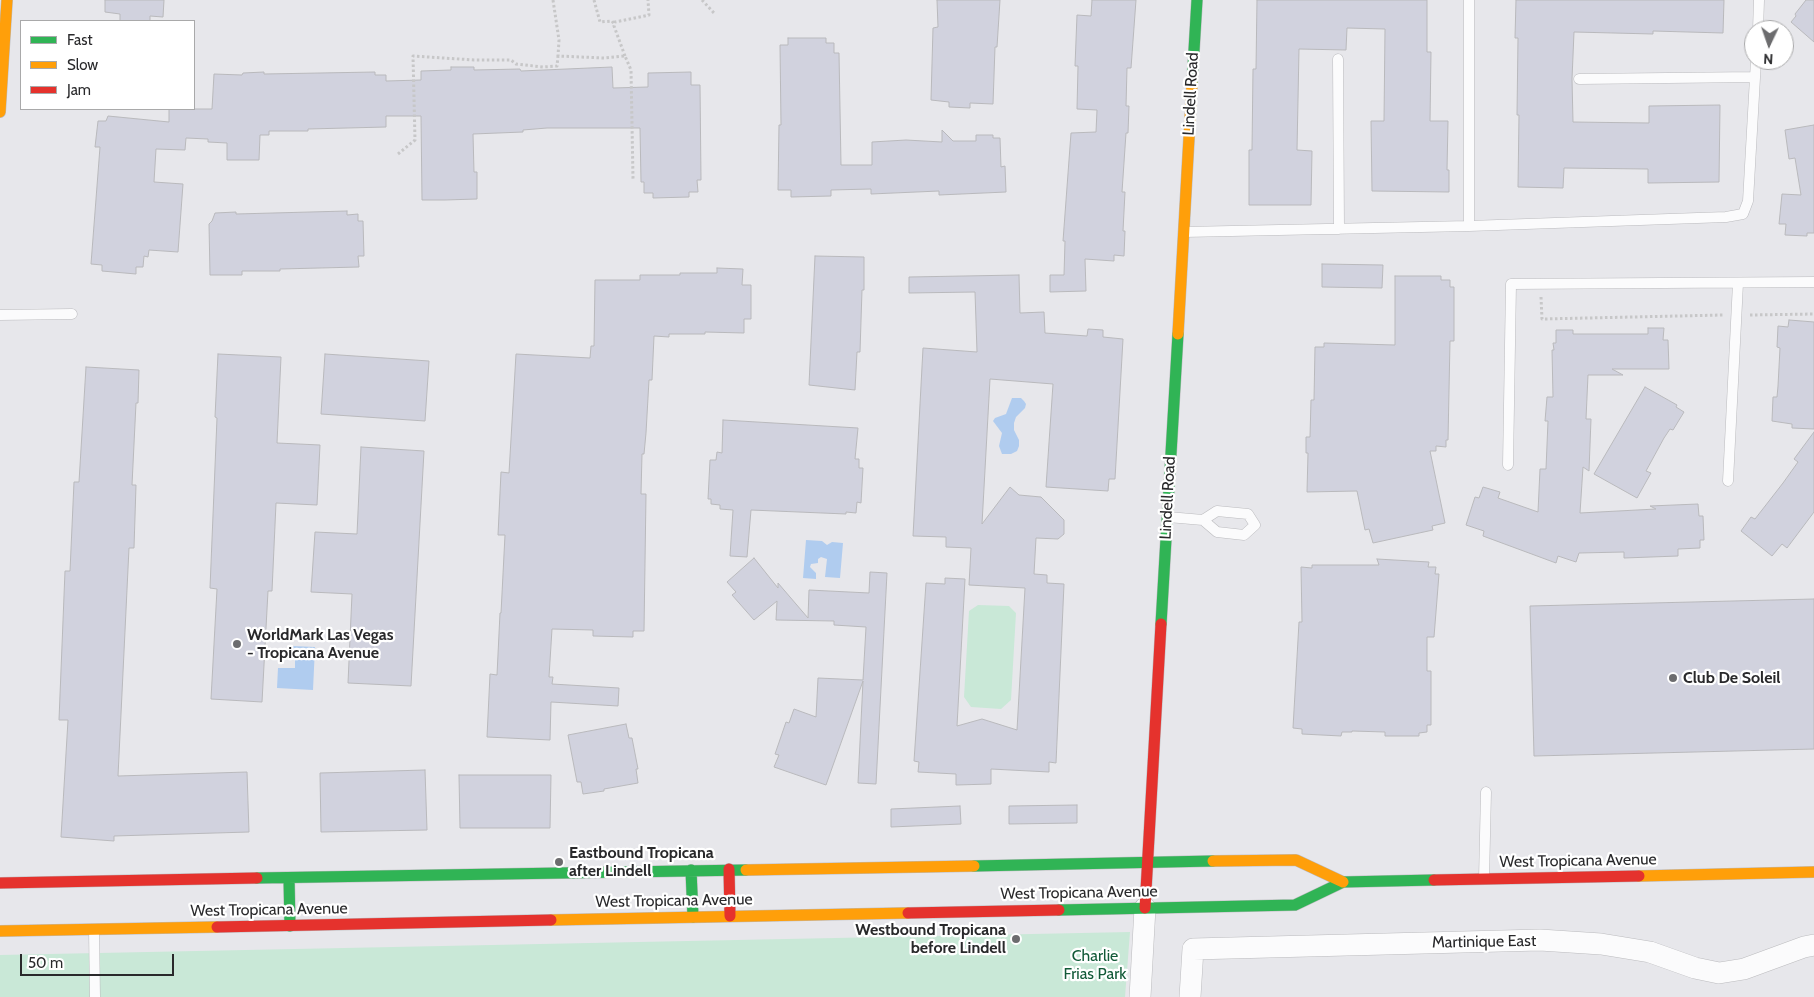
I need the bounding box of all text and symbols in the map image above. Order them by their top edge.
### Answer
legend [20,20,195,110]
north arrow [1744,20,1794,70]
text: Fast [67,31,92,49]
text: N [1763,50,1774,68]
street label: Lindell Road [1179,52,1203,136]
text: Slow [67,56,98,74]
text: Jam [67,81,91,99]
street label: Lindell Road [1156,456,1180,540]
place label: WorldMark Las Vegas - Tropicana Avenue [247,625,393,663]
marker: WorldMark Las Vegas - Tropicana Avenue [231,638,243,650]
place label: Club De Soleil [1683,668,1781,688]
marker: Club De Soleil [1667,672,1679,684]
place label: Eastbound Tropicana after Lindell [569,843,714,881]
street label: West Tropicana Avenue [1499,850,1657,872]
marker: Eastbound Tropicana after Lindell [553,856,565,868]
street label: West Tropicana Avenue [1000,882,1158,904]
street label: West Tropicana Avenue [595,890,753,912]
street label: West Tropicana Avenue [190,899,348,921]
place label: Westbound Tropicana before Lindell [855,920,1006,958]
street label: Martinique East [1432,931,1536,953]
marker: Westbound Tropicana before Lindell [1010,933,1022,945]
scale bar [22,944,176,976]
park label: Charlie Frias Park [1064,946,1126,984]
text: 50 m [28,954,63,972]

